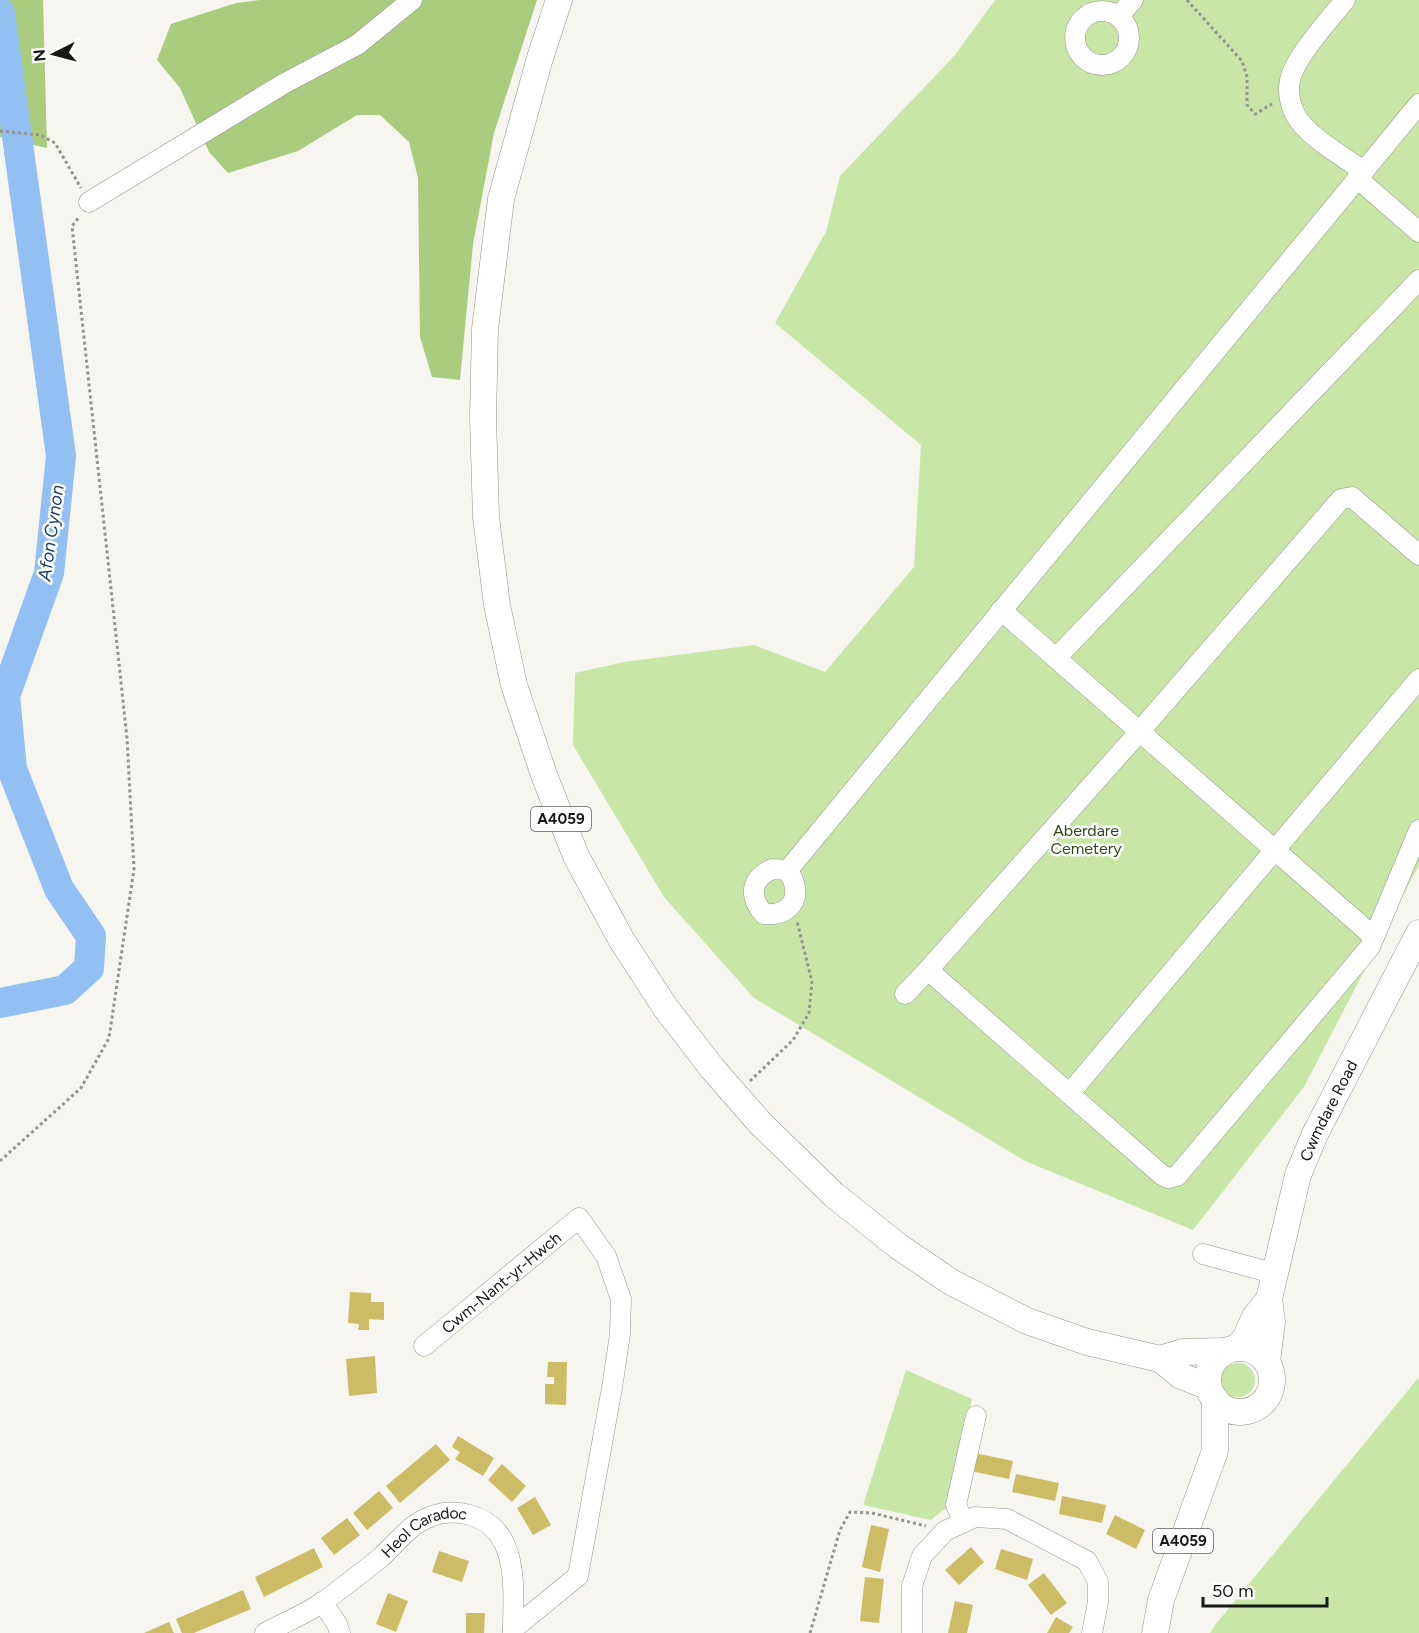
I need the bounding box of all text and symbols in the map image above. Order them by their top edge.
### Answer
north arrow [24,24,84,84]
text: N [29,48,50,63]
water label: Afon Cynon [33,484,69,583]
road number: A4059 [531,807,591,831]
park label: Aberdare Cemetery [1050,821,1122,858]
street label: Cwmdare Road [1295,1057,1361,1164]
street label: Cwm-Nant-yr-Hwch [438,1227,565,1337]
street label: Heol Caradoc [377,1503,469,1561]
road number: A4059 [1153,1529,1213,1553]
scale bar [1203,1570,1328,1608]
text: 50 m [1212,1580,1254,1602]

